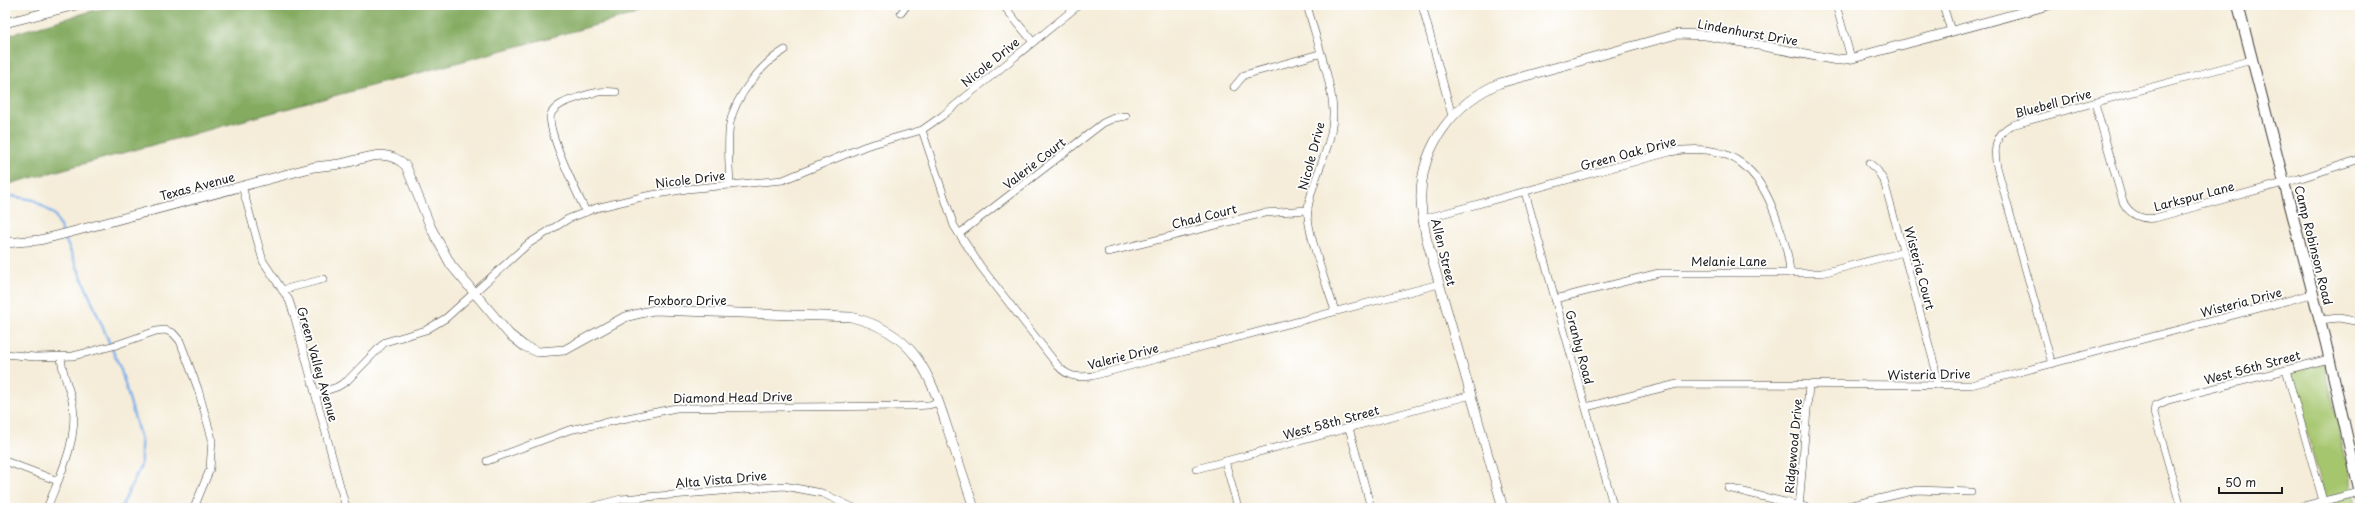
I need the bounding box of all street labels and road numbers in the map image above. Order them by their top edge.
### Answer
street label: Lindenhurst Drive [1696,14,1800,50]
street label: Nicole Drive [957,33,1023,91]
street label: Bluebell Drive [2013,84,2093,122]
street label: Nicole Drive [1293,120,1329,192]
street label: Green Oak Drive [1578,132,1678,174]
street label: Valerie Court [999,133,1069,193]
street label: Nicole Drive [654,166,726,192]
street label: Texas Avenue [158,167,237,205]
street label: Larkspur Lane [2152,177,2237,215]
street label: Camp Robinson Road [2290,183,2338,307]
street label: Chad Court [1170,199,1239,233]
street label: Allen Street [1427,216,1461,288]
street label: Wisteria Court [1900,224,1940,312]
street label: Melanie Lane [1691,252,1767,270]
street label: Wisteria Drive [2198,283,2284,321]
street label: Foxboro Drive [647,291,727,309]
street label: Green Valley Avenue [293,304,343,424]
street label: Granby Road [1561,308,1599,386]
street label: Valerie Drive [1086,338,1160,374]
street label: West 56th Street [2202,345,2302,389]
street label: Wisteria Drive [1887,364,1971,384]
street label: Diamond Head Drive [673,387,793,407]
street label: Ridgewood Drive [1780,398,1806,494]
street label: West 58th Street [1281,400,1381,443]
street label: Alta Vista Drive [674,466,768,492]

